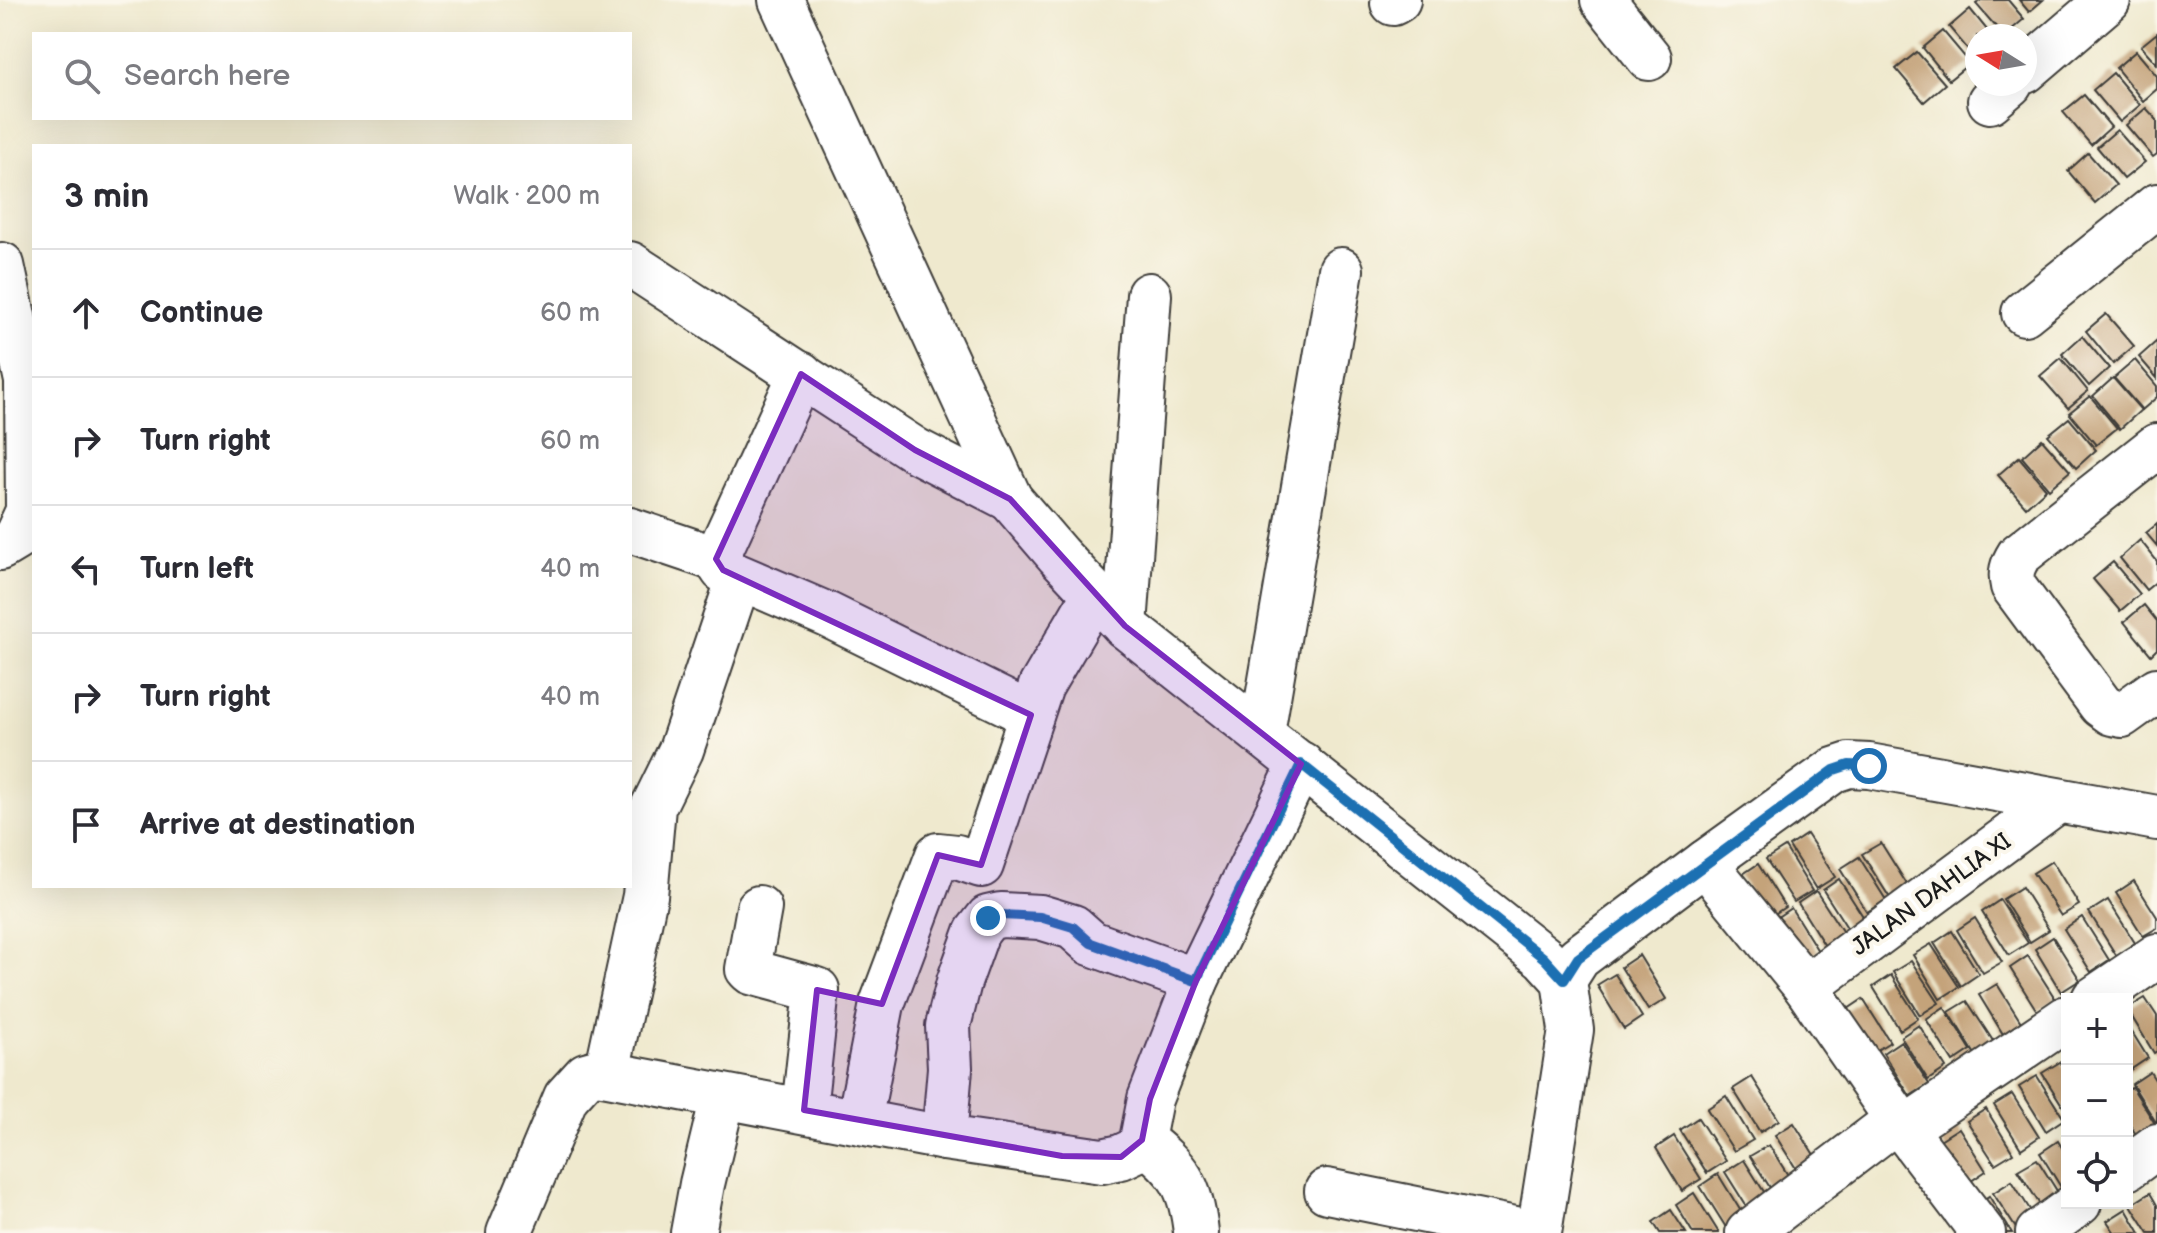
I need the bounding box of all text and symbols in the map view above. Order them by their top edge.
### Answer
north arrow [1965,24,2037,96]
search box [32,32,632,120]
icon: search [60,54,104,98]
text: Search here [124,58,290,94]
text: 3 min [64,176,149,217]
text: Walk · 200 m [453,181,600,212]
icon: ahead [64,291,108,335]
text: Continue [140,295,263,331]
text: 60 m [540,298,600,329]
icon: right [64,419,108,463]
text: Turn right [140,423,271,459]
text: 60 m [540,426,600,457]
icon: left [64,547,108,591]
text: Turn left [140,551,254,587]
text: 40 m [540,554,600,585]
icon: right [64,675,108,719]
text: Turn right [140,679,271,715]
text: 40 m [540,682,600,713]
route start [1851,748,1887,784]
icon: arrive [64,803,108,847]
text: Arrive at destination [140,807,416,843]
street label: JALAN DAHLIA XI [1846,827,2017,962]
route end [970,900,1006,936]
map controls [2061,993,2133,1209]
button: + [2061,993,2133,1065]
button: − [2061,1065,2133,1137]
button: locate [2061,1137,2133,1209]

